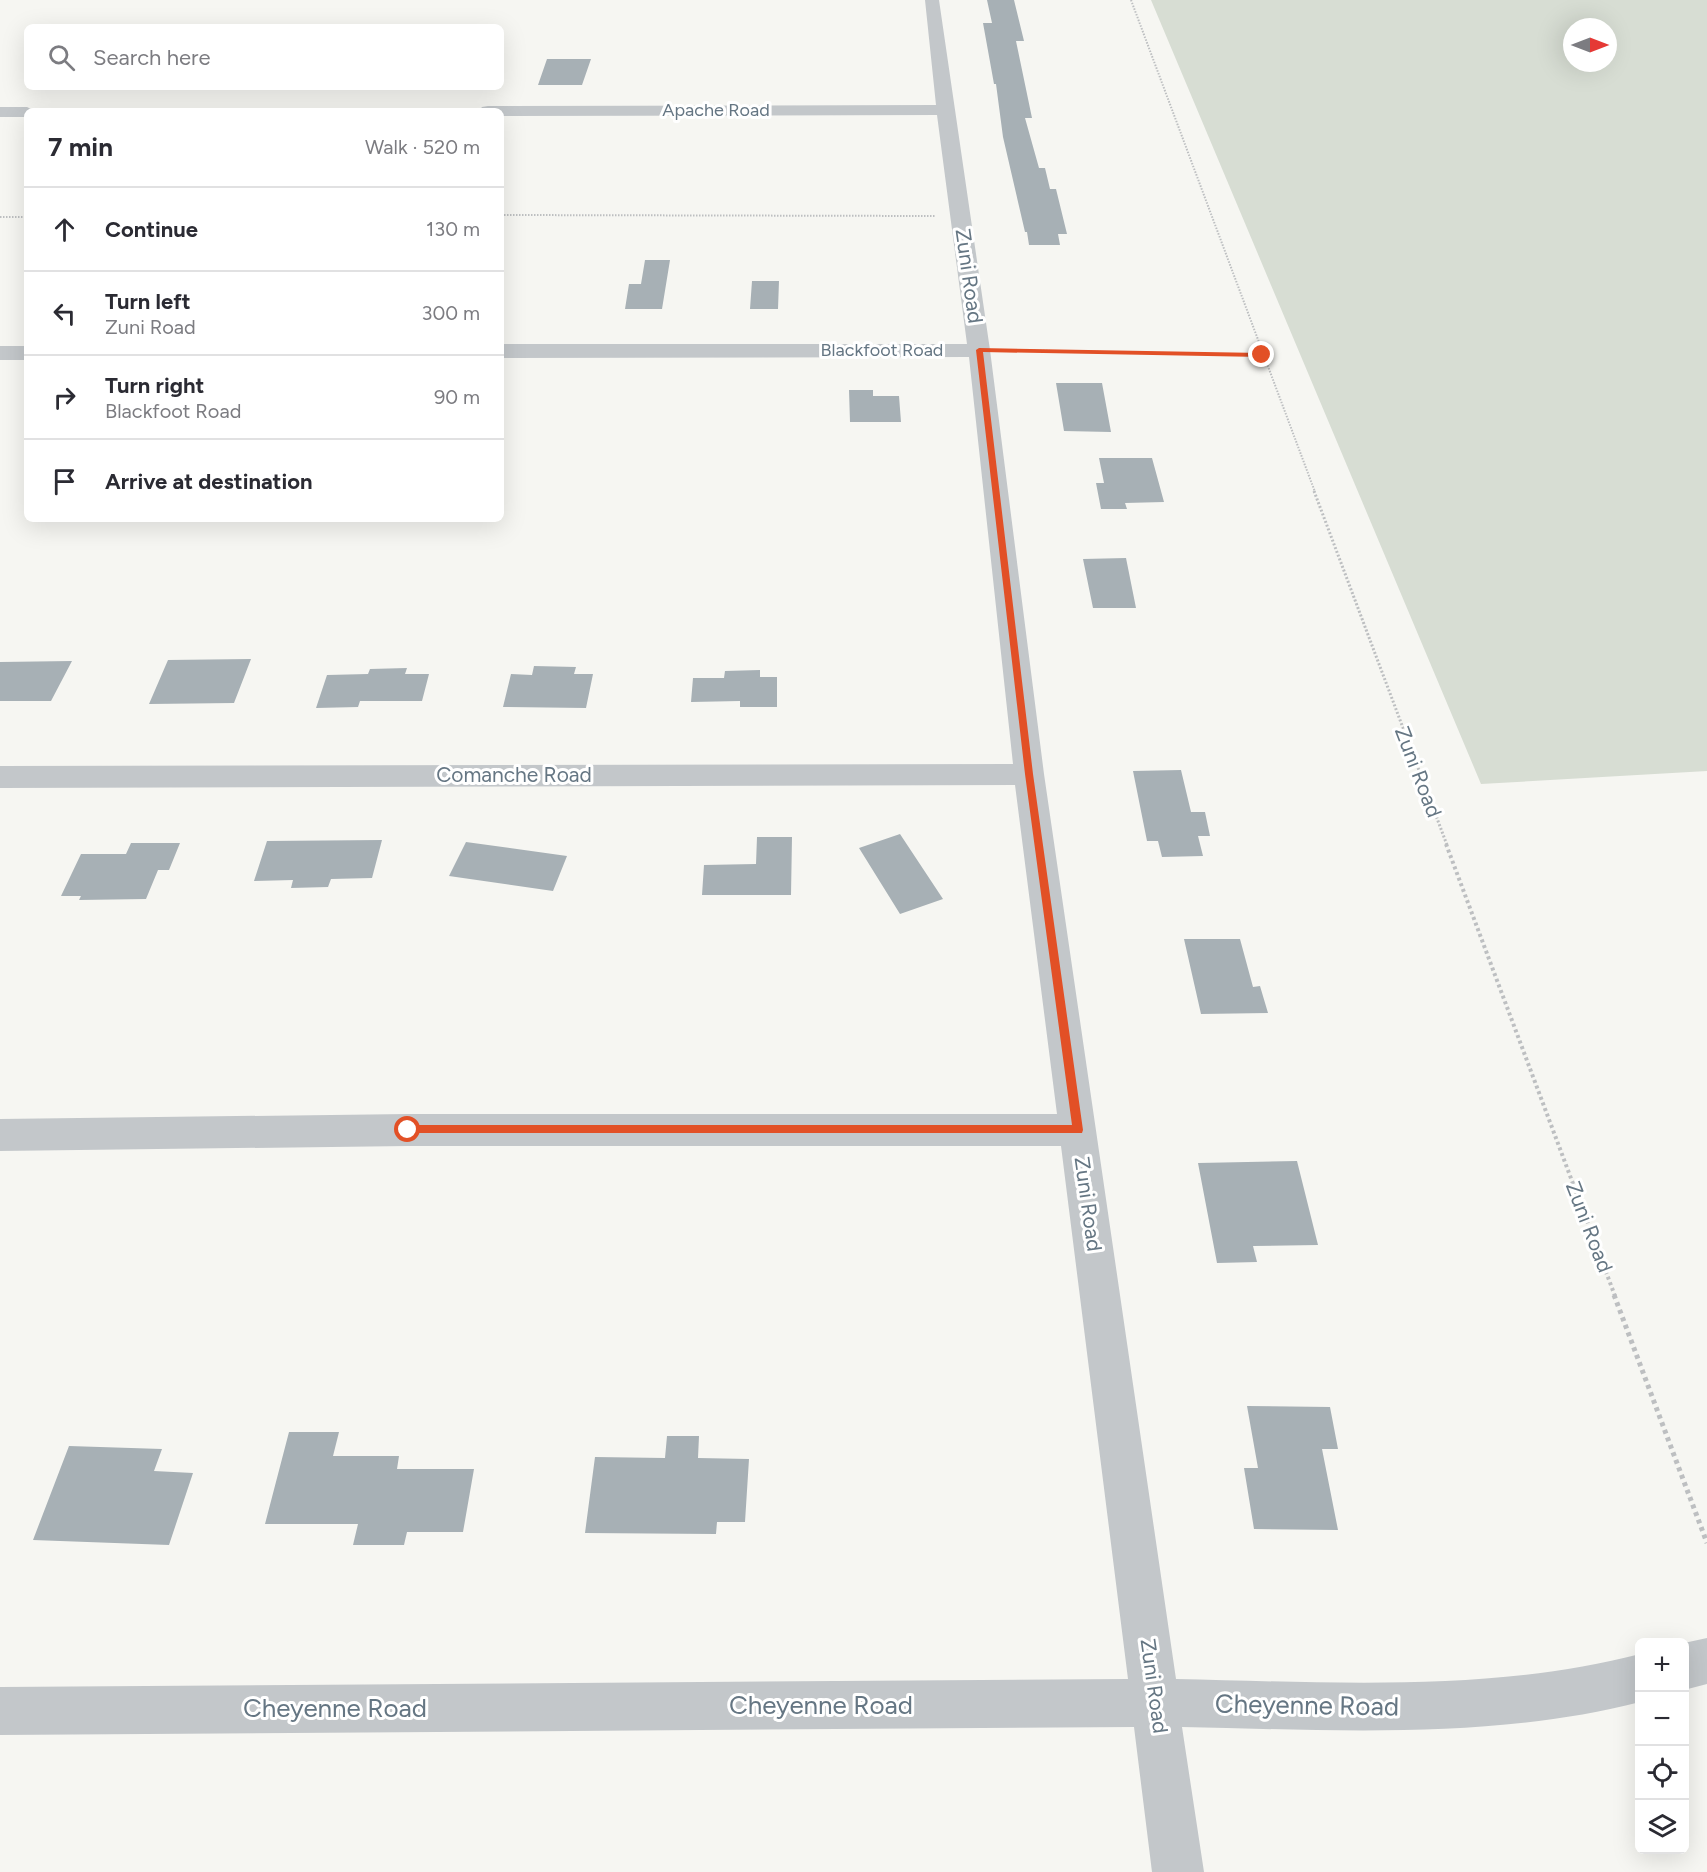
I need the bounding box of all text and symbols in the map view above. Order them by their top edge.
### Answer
north arrow [1563,18,1617,72]
search box [24,24,504,90]
icon: search [45,41,78,74]
text: Search here [93,44,211,71]
street label: Apache Road [662,99,770,121]
text: 7 min [48,131,113,163]
text: Walk · 520 m [365,135,480,159]
icon: ahead [48,213,81,246]
text: Continue [105,216,198,243]
text: 130 m [426,217,480,241]
street label: Zuni Road [950,227,989,325]
text: Turn left [105,288,191,315]
icon: left [48,297,81,330]
text: 300 m [422,301,480,325]
text: Zuni Road [105,315,196,339]
street label: Blackfoot Road [821,339,943,361]
route end [1248,341,1274,367]
text: Turn right [105,372,204,399]
icon: right [48,381,81,414]
text: 90 m [434,385,480,409]
text: Blackfoot Road [105,399,241,423]
icon: arrive [48,465,81,498]
text: Arrive at destination [105,468,313,495]
street label: Zuni Road [1390,723,1447,821]
street label: Comanche Road [436,762,592,787]
route start [394,1116,420,1142]
street label: Zuni Road [1069,1155,1108,1253]
street label: Zuni Road [1561,1178,1618,1276]
street label: Zuni Road [1135,1637,1174,1735]
map controls [1635,1638,1689,1854]
button: + [1635,1638,1689,1692]
street label: Cheyenne Road [1215,1687,1399,1723]
street label: Cheyenne Road [729,1689,913,1721]
street label: Cheyenne Road [243,1692,427,1724]
button: − [1635,1692,1689,1746]
button: locate [1635,1746,1689,1800]
button: layers [1635,1800,1689,1854]

